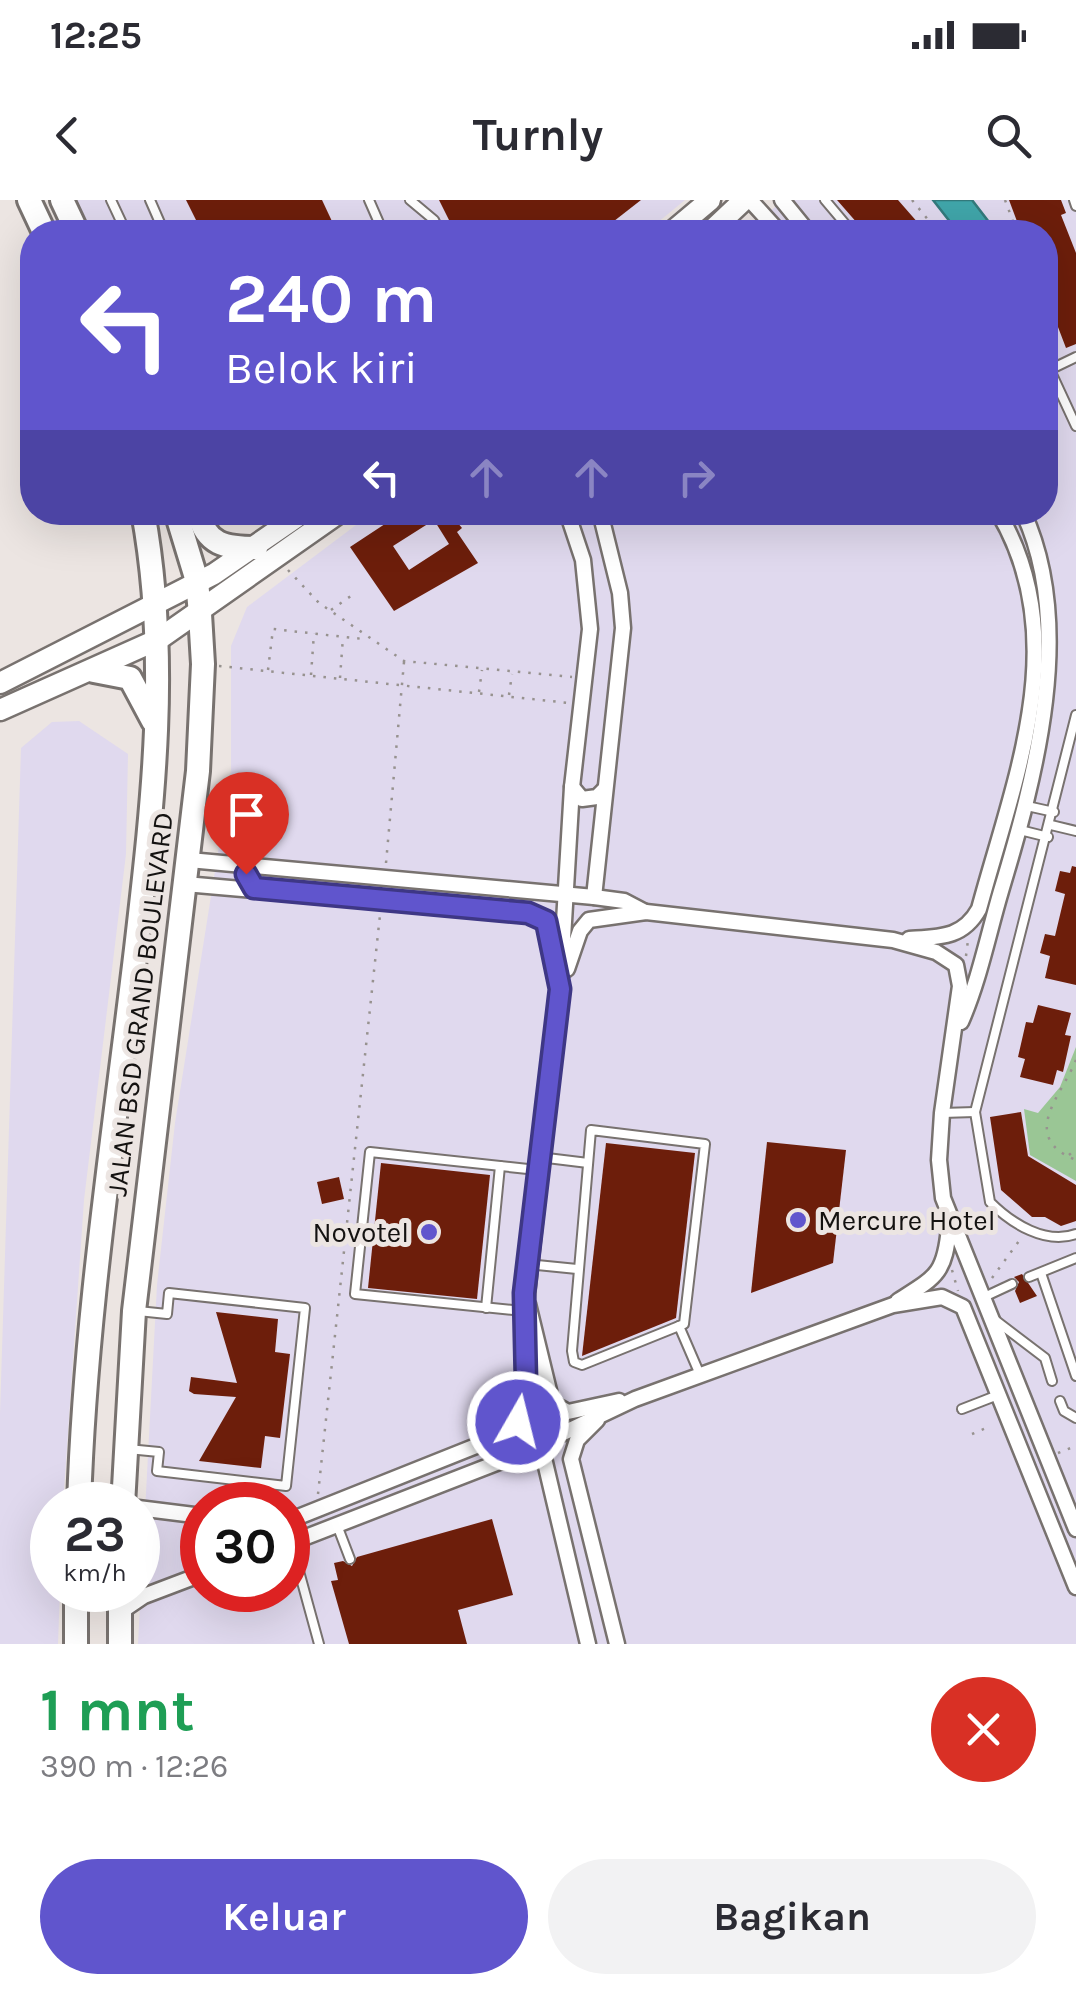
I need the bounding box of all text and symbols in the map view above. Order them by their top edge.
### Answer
text: 12:25 [50,13,142,58]
icon: back [40,108,95,163]
icon: search [981,108,1036,163]
text: Turnly [473,109,603,161]
text: 240 m [225,258,437,340]
icon: left [60,260,190,390]
text: Belok kiri [225,342,418,394]
icon: left [354,450,409,505]
icon: ahead [459,450,514,505]
icon: ahead [564,450,619,505]
icon: right [669,450,724,505]
pin [204,772,289,875]
icon: arrive [219,787,274,842]
street label: JALAN BSD GRAND BOULEVARD [100,810,180,1198]
place label: Mercure Hotel [818,1204,996,1237]
marker: Mercure Hotel [787,1209,809,1231]
place label: Novotel [312,1216,409,1249]
marker: Novotel [418,1221,440,1243]
position arrow [466,1370,570,1474]
speed limit sign: 30 [180,1482,310,1612]
text: 23 [64,1505,126,1564]
text: km/h [63,1558,127,1587]
text: 1 mnt [40,1675,195,1745]
button: close [931,1677,1036,1782]
text: 390 m · 12:26 [40,1748,228,1785]
button: Keluar [40,1859,528,1974]
button: Bagikan [548,1859,1036,1974]

